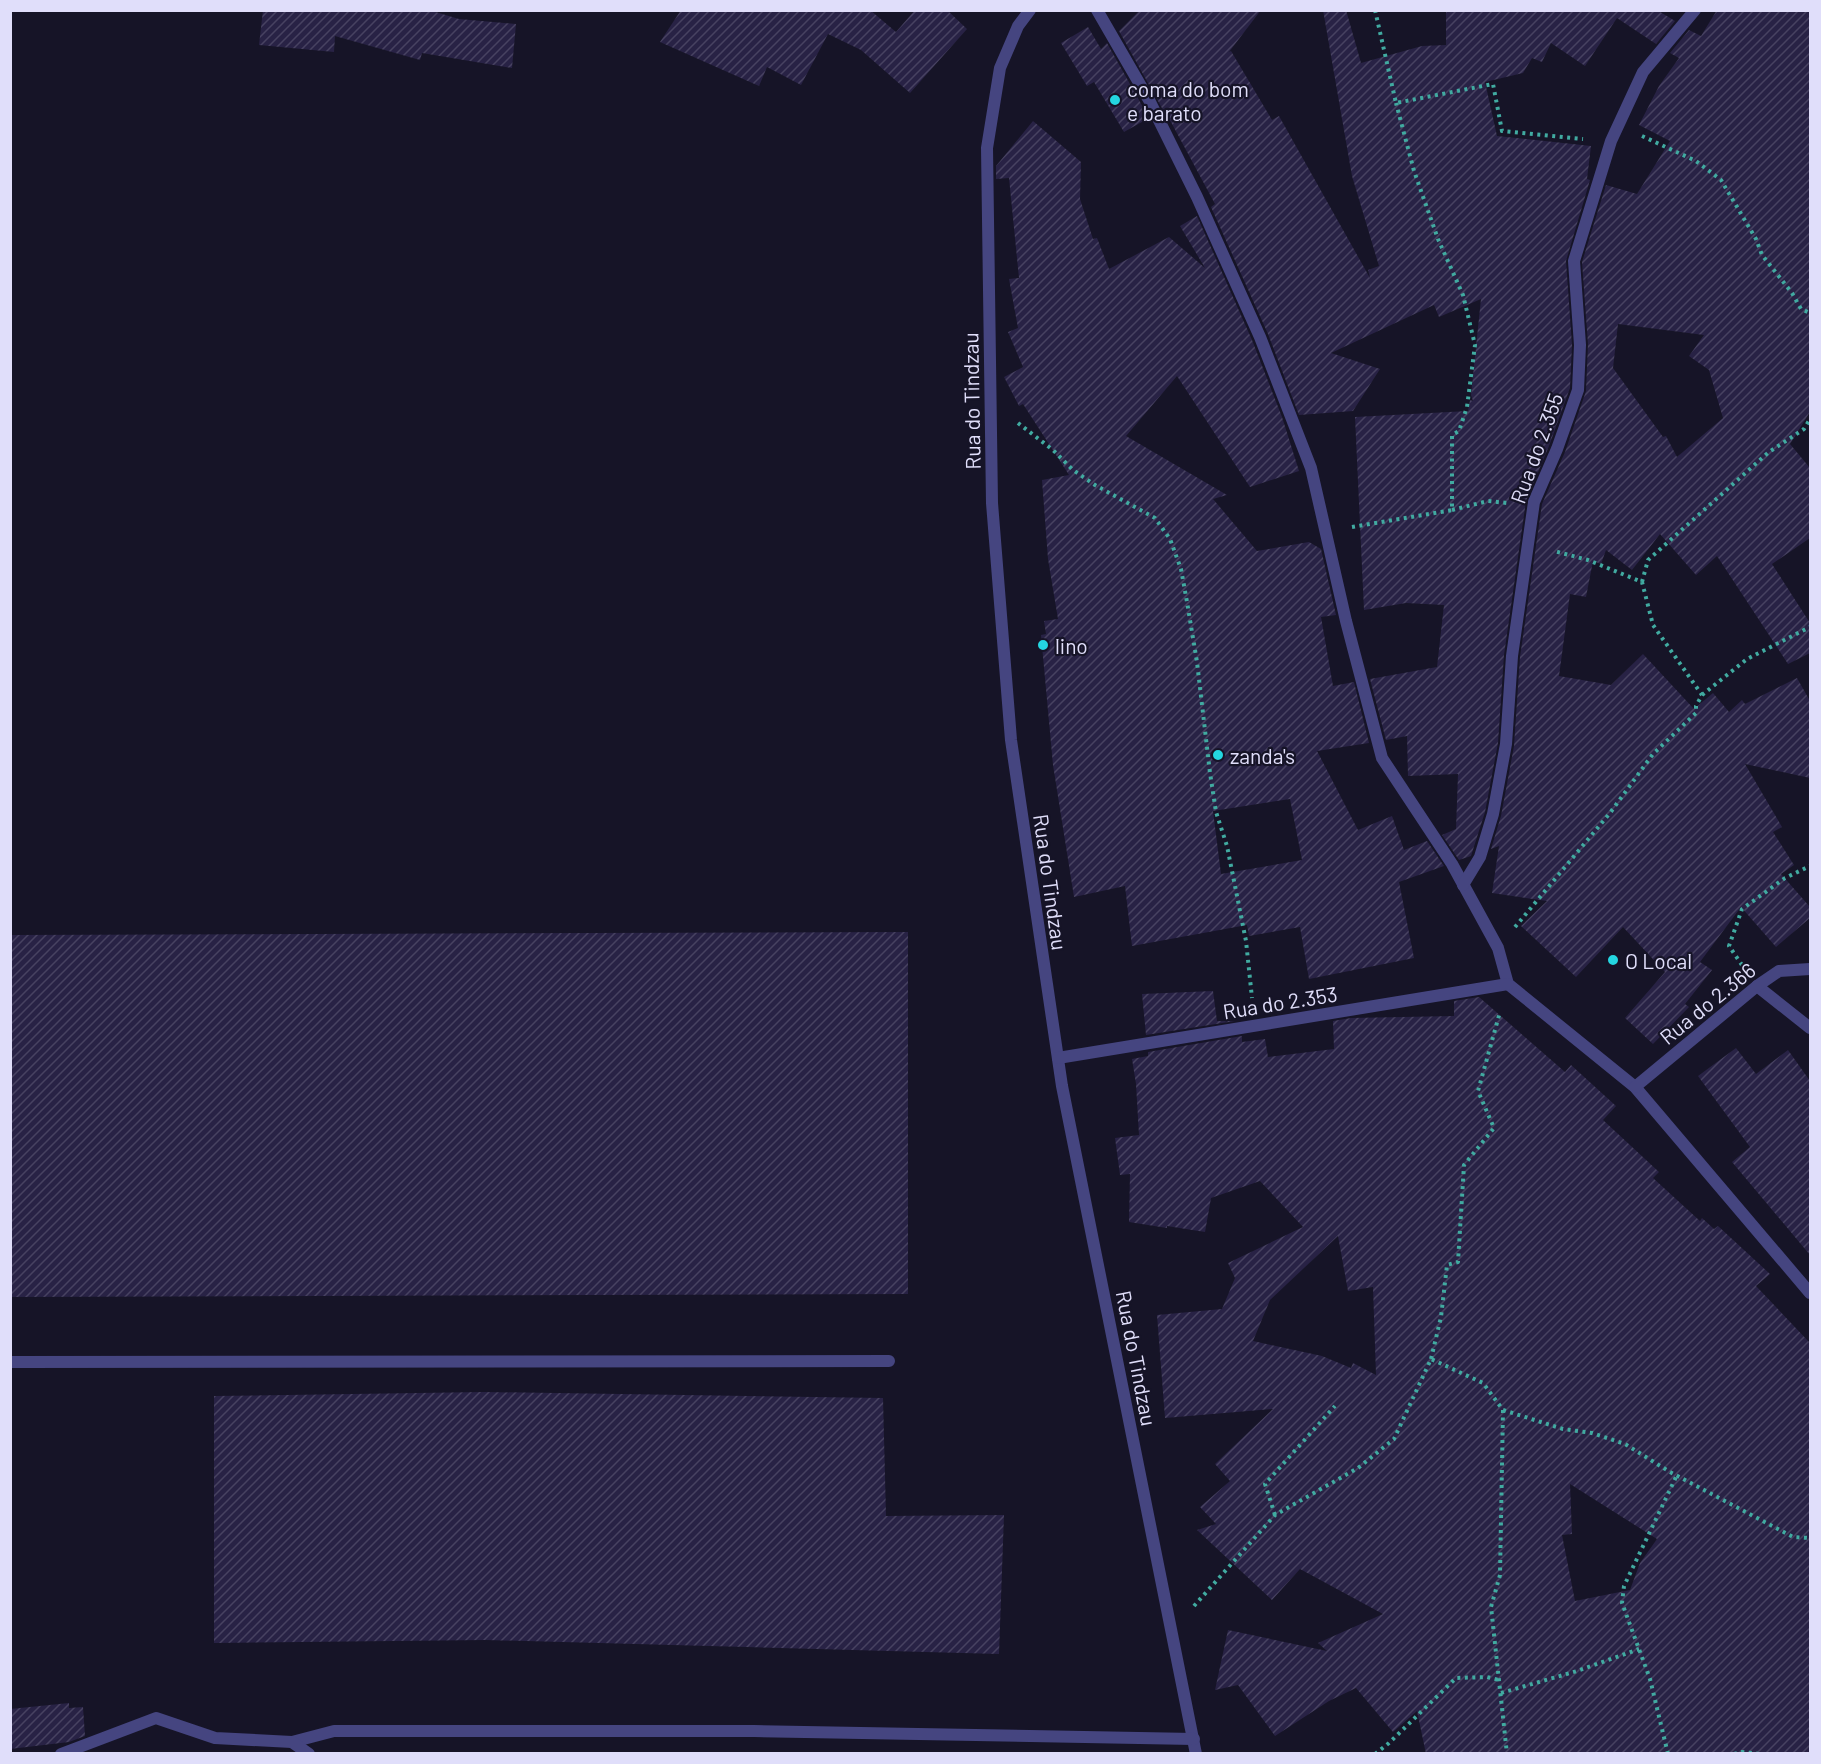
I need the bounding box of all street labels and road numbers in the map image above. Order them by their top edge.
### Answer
street label: Rua do Tindzau [957,332,985,470]
street label: Rua do 2.355 [1504,389,1568,507]
street label: Rua do Tindzau [1029,812,1073,952]
street label: Rua do 2.366 [1654,957,1760,1049]
street label: Rua do 2.353 [1221,981,1339,1023]
street label: Rua do Tindzau [1112,1288,1162,1428]

